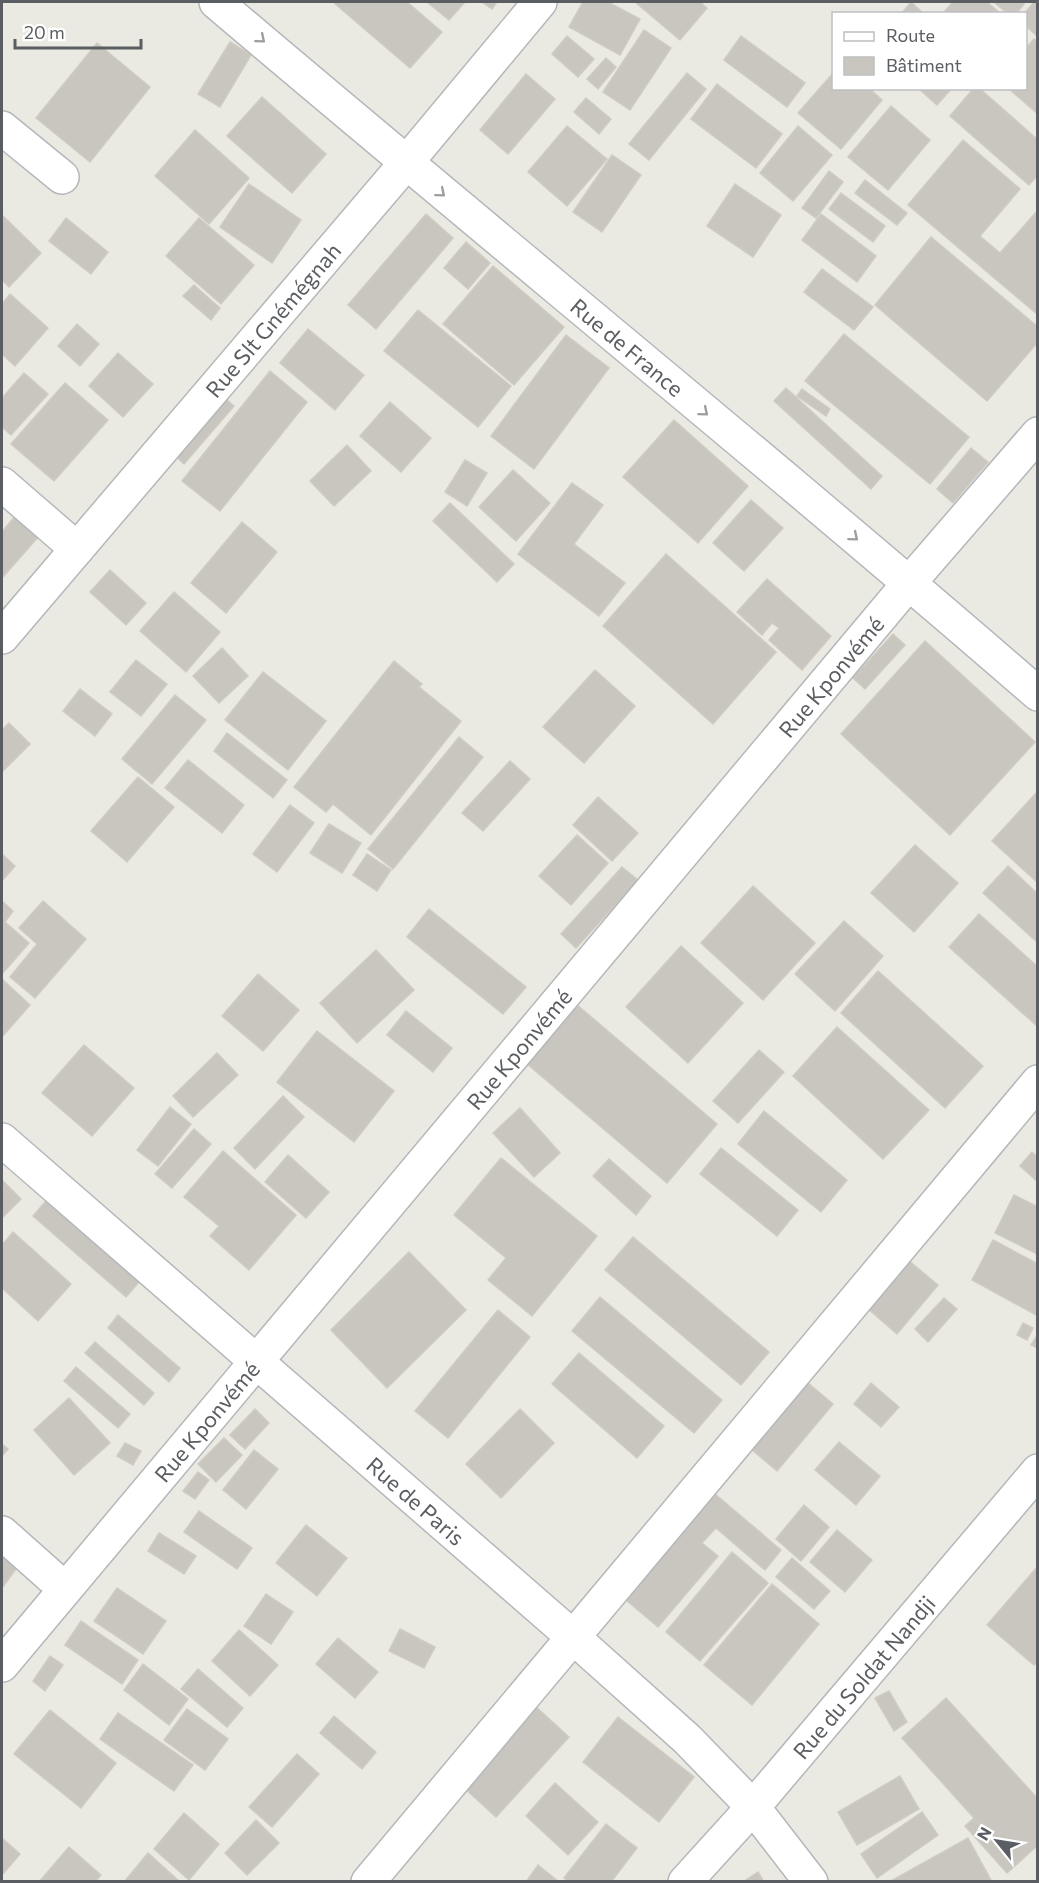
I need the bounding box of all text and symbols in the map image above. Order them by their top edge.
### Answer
scale bar [15,12,141,50]
legend [832,12,1027,90]
text: 20 m [24,21,65,43]
text: Route [886,24,935,46]
one-way arrow [254,32,265,43]
text: Bâtiment [886,54,962,76]
one-way arrow [434,185,445,196]
street label: Rue Slt Gnémégnah [199,237,346,402]
street label: Rue de France [566,292,690,402]
one-way arrow [697,404,708,415]
one-way arrow [847,529,858,540]
street label: Rue Kponvémé [772,610,889,742]
street label: Rue Kponvémé [460,983,577,1115]
street label: Rue Kponvémé [148,1355,265,1487]
street label: Rue de Paris [362,1451,471,1550]
street label: Rue du Soldat Nandji [787,1590,940,1764]
north arrow [967,1811,1027,1871]
text: N [972,1823,995,1843]

